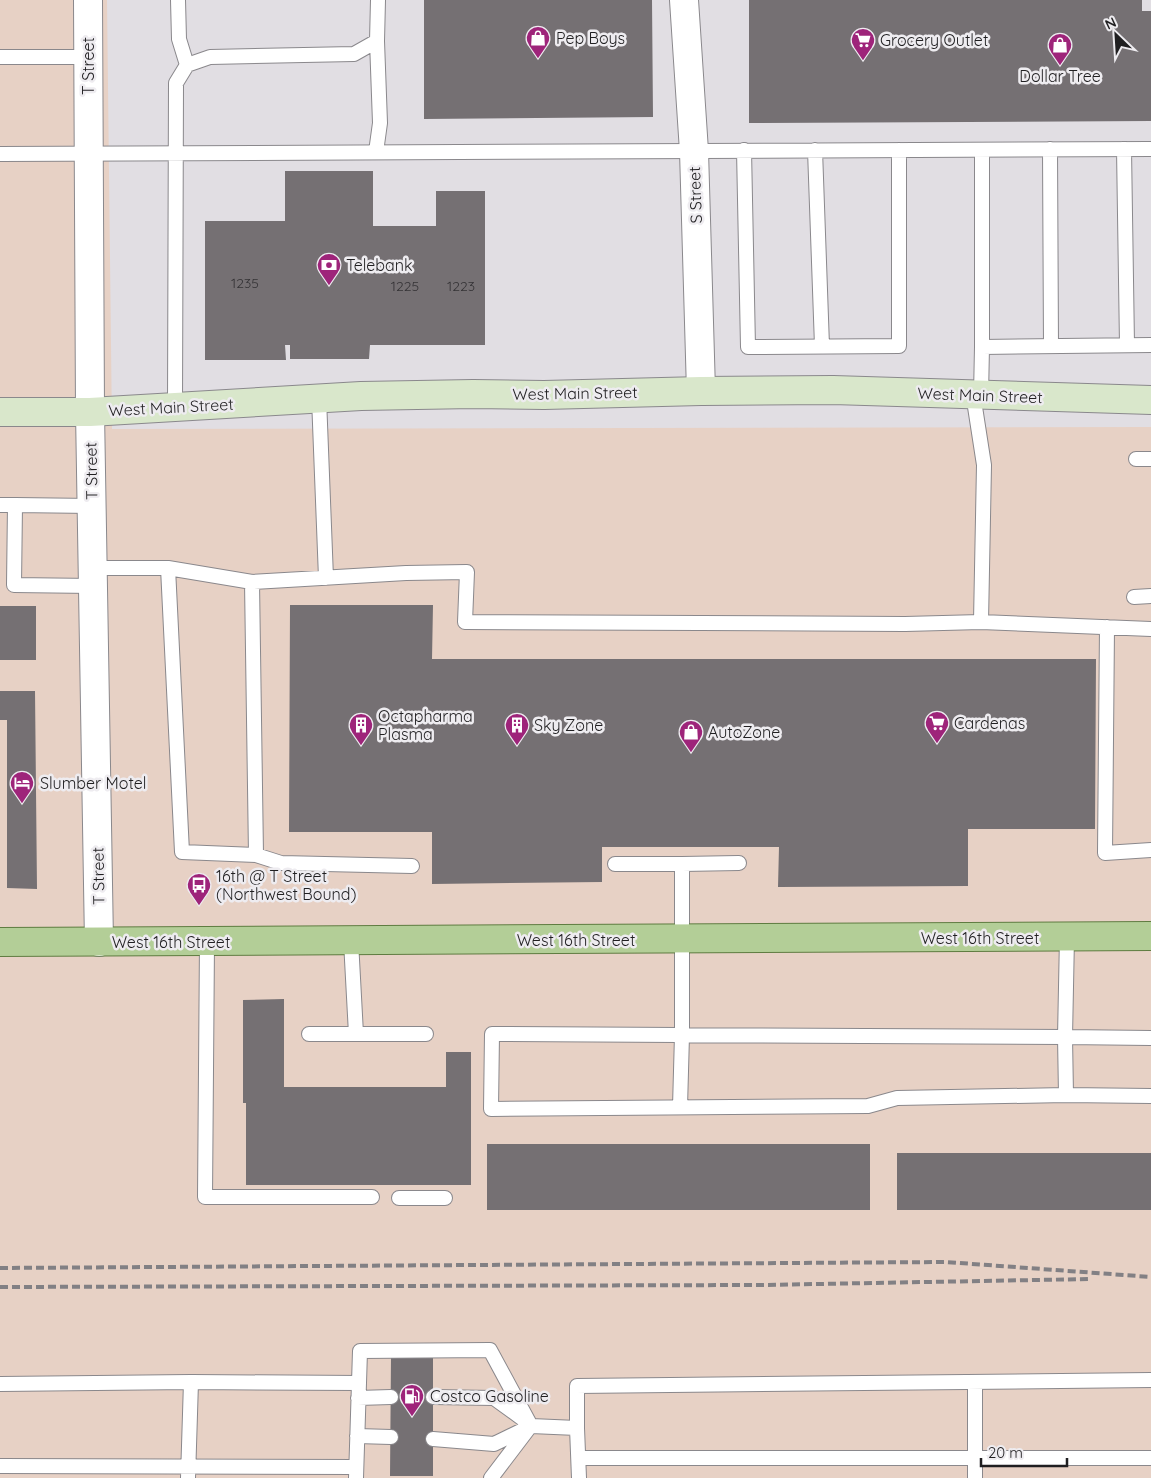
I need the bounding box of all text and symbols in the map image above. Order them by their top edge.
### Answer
north arrow [1091,10,1141,60]
text: N [1102,13,1119,34]
shop icon: Pep Boys [525,25,551,59]
supermarket icon: Grocery Outlet [850,27,876,61]
place label: Pep Boys [556,28,625,48]
place label: Grocery Outlet [880,30,988,50]
shop icon: Dollar Tree [1047,32,1073,66]
street label: T Street [78,37,98,95]
place label: Dollar Tree [1019,66,1101,86]
street label: S Street [684,166,706,224]
bank icon: Telebank [316,252,342,286]
place label: Telebank [346,255,413,275]
house number: 1235 [231,274,259,292]
house number: 1225 [391,277,419,295]
house number: 1223 [447,277,475,295]
street label: West Main Street [512,382,638,404]
street label: West Main Street [917,383,1043,407]
street label: West Main Street [108,394,234,420]
street label: T Street [80,442,102,500]
place label: Octapharma Plasma [378,706,473,744]
supermarket icon: Cardenas [924,710,950,744]
building icon: Octapharma Plasma [348,712,374,746]
building icon: Sky Zone [504,712,530,746]
place label: Cardenas [954,713,1025,733]
place label: Sky Zone [534,715,603,735]
shop icon: AutoZone [678,719,704,753]
place label: AutoZone [708,722,780,742]
hotel icon: Slumber Motel [9,770,35,804]
place label: Slumber Motel [40,773,147,793]
street label: T Street [87,847,109,905]
place label: 16th @ T Street (Northwest Bound) [216,866,356,904]
bus stop icon: 16th @ T Street (Northwest Bound) [186,872,212,906]
street label: West 16th Street [921,928,1039,948]
street label: West 16th Street [517,930,635,950]
street label: West 16th Street [112,932,230,952]
fuel station icon: Costco Gasoline [399,1383,425,1417]
place label: Costco Gasoline [430,1386,549,1406]
scale bar [981,1436,1067,1468]
text: 20 m [988,1443,1023,1462]

